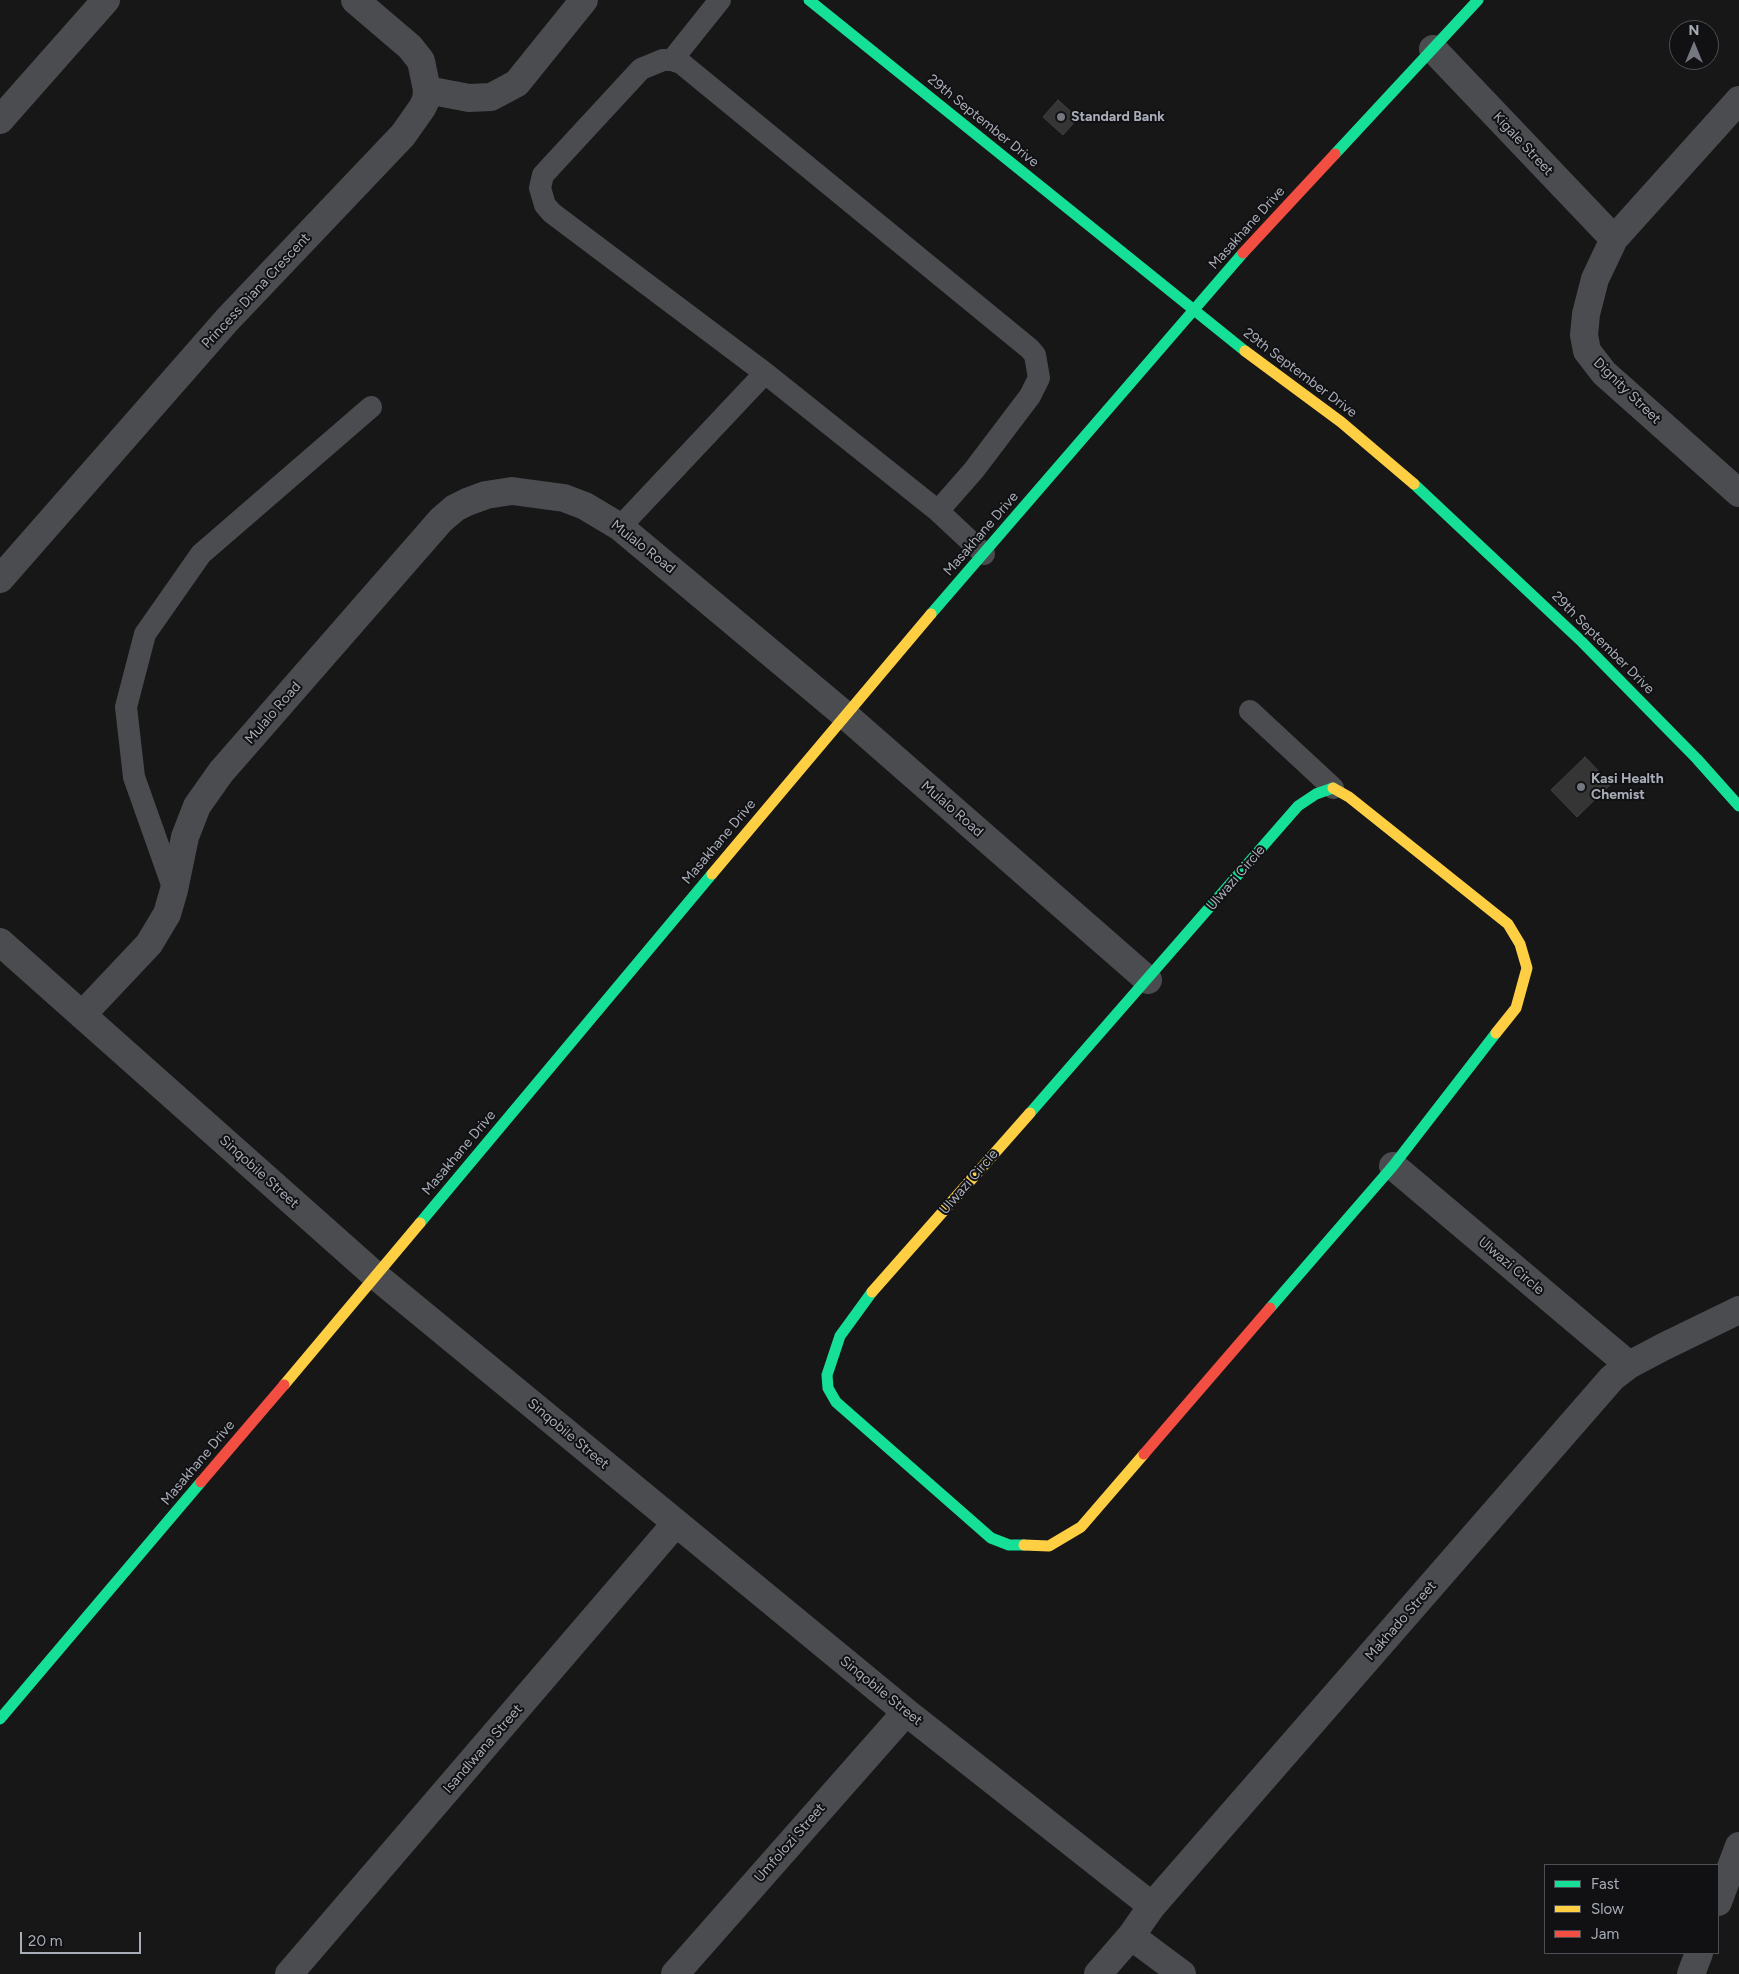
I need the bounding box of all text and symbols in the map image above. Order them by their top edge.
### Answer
north arrow [1669,20,1719,70]
text: N [1689,22,1699,39]
street label: 29th September Drive [924,71,1042,171]
place label: Standard Bank [1071,109,1165,125]
street label: Kigale Street [1489,109,1557,179]
marker: Standard Bank [1055,111,1067,123]
street label: Masakhane Drive [1205,183,1289,273]
street label: Princess Diana Crescent [198,230,314,352]
street label: 29th September Drive [1240,325,1360,421]
street label: Dignity Street [1590,355,1664,427]
street label: Masakhane Drive [940,489,1022,579]
street label: Mulalo Road [608,517,678,577]
street label: 29th September Drive [1548,588,1658,698]
street label: Mulalo Road [241,679,305,747]
place label: Kasi Health Chemist [1591,771,1664,804]
street label: Mulalo Road [918,777,986,841]
marker: Kasi Health Chemist [1575,781,1587,793]
street label: Masakhane Drive [679,796,759,888]
street label: Ulwazi Circle [1203,842,1269,914]
street label: Masakhane Drive [419,1107,499,1199]
street label: Sinqobile Street [216,1132,302,1212]
street label: Ulwazi Circle [936,1146,1002,1218]
street label: Ulwazi Circle [1475,1234,1547,1298]
street label: Sinqobile Street [524,1395,612,1473]
street label: Masakhane Drive [158,1417,238,1509]
street label: Makhado Street [1362,1578,1440,1664]
street label: Sinqobile Street [837,1653,925,1729]
street label: Isandlwana Street [440,1701,526,1797]
street label: Umfolozi Street [751,1800,829,1886]
legend [1544,1864,1719,1954]
text: Fast [1591,1875,1619,1893]
text: Slow [1591,1900,1624,1918]
scale bar [22,1922,144,1954]
text: Jam [1591,1925,1619,1943]
text: 20 m [28,1932,62,1950]

